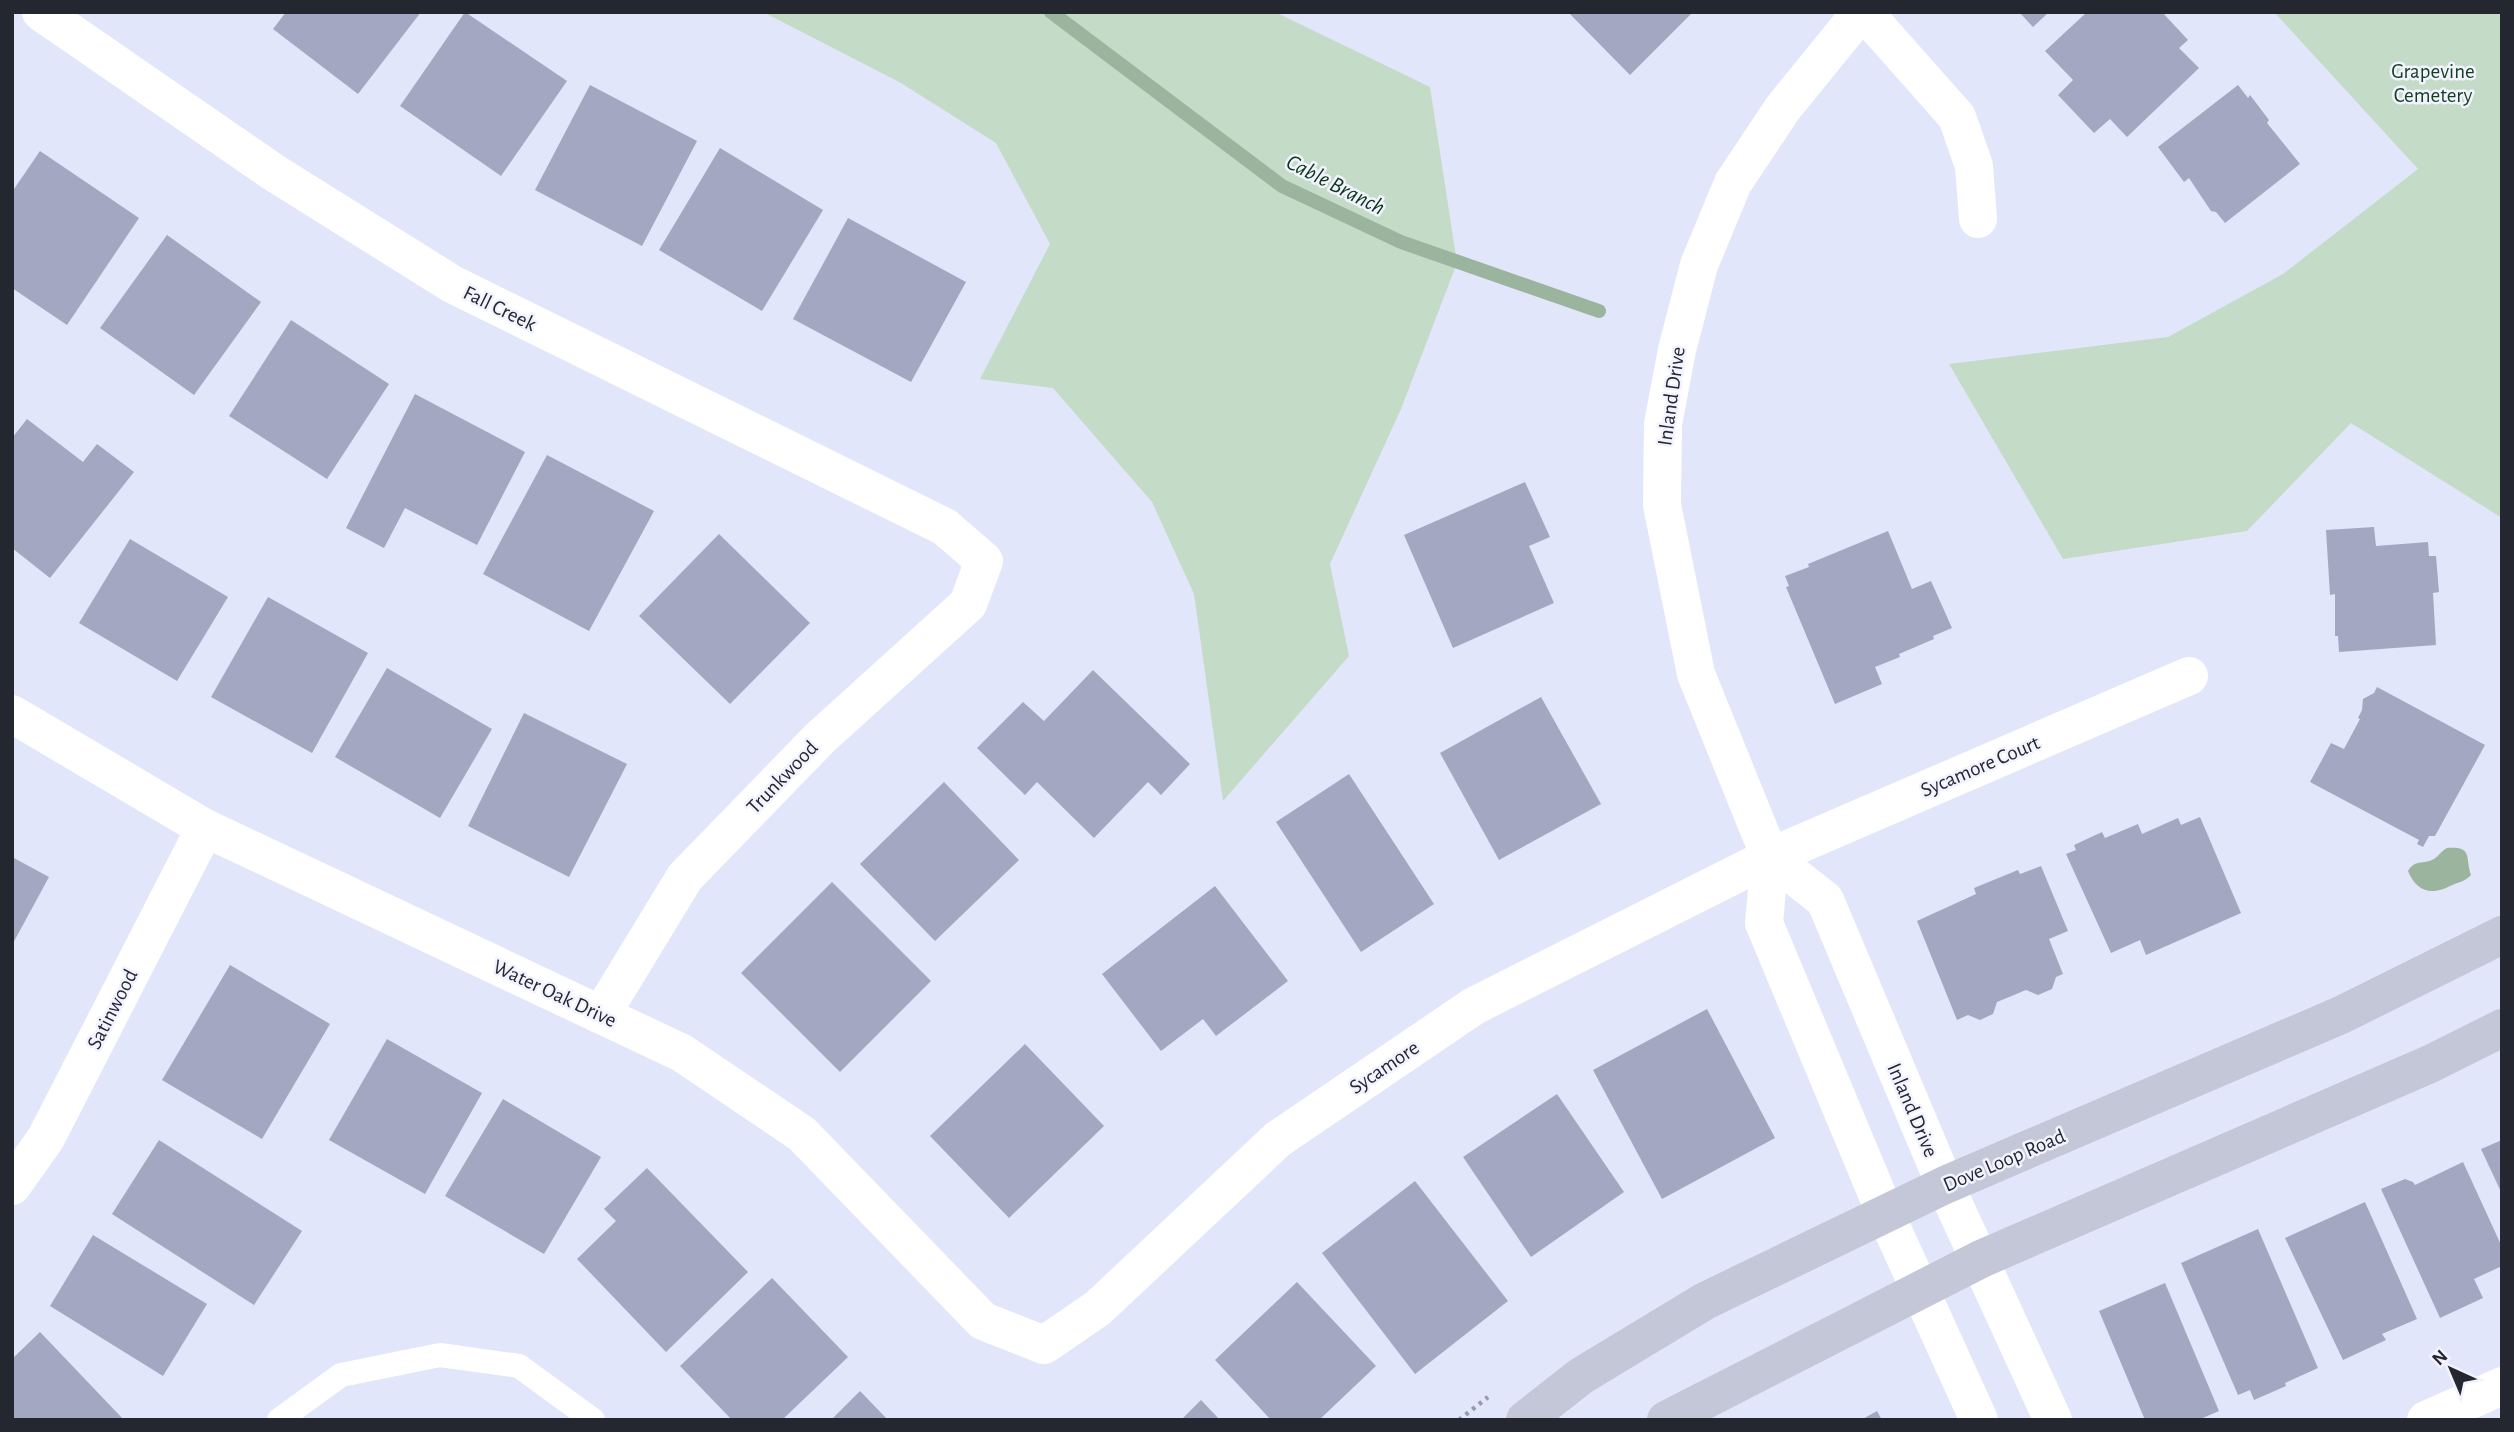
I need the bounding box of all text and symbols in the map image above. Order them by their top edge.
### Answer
park label: Grapevine Cemetery [2391,61,2475,106]
water label: Cable Branch [1282,151,1388,220]
street label: Fall Creek [460,282,540,335]
street label: Inland Drive [1654,345,1689,447]
street label: Sycamore Court [1918,732,2043,801]
street label: Trunkwood [743,737,822,818]
street label: Water Oak Drive [490,956,620,1031]
street label: Satinwood [83,966,142,1053]
street label: Sycamore [1346,1037,1423,1098]
street label: Inland Drive [1883,1060,1942,1160]
street label: Dove Loop Road [1940,1125,2068,1196]
north arrow [2416,1334,2486,1404]
text: N [2429,1346,2452,1369]

